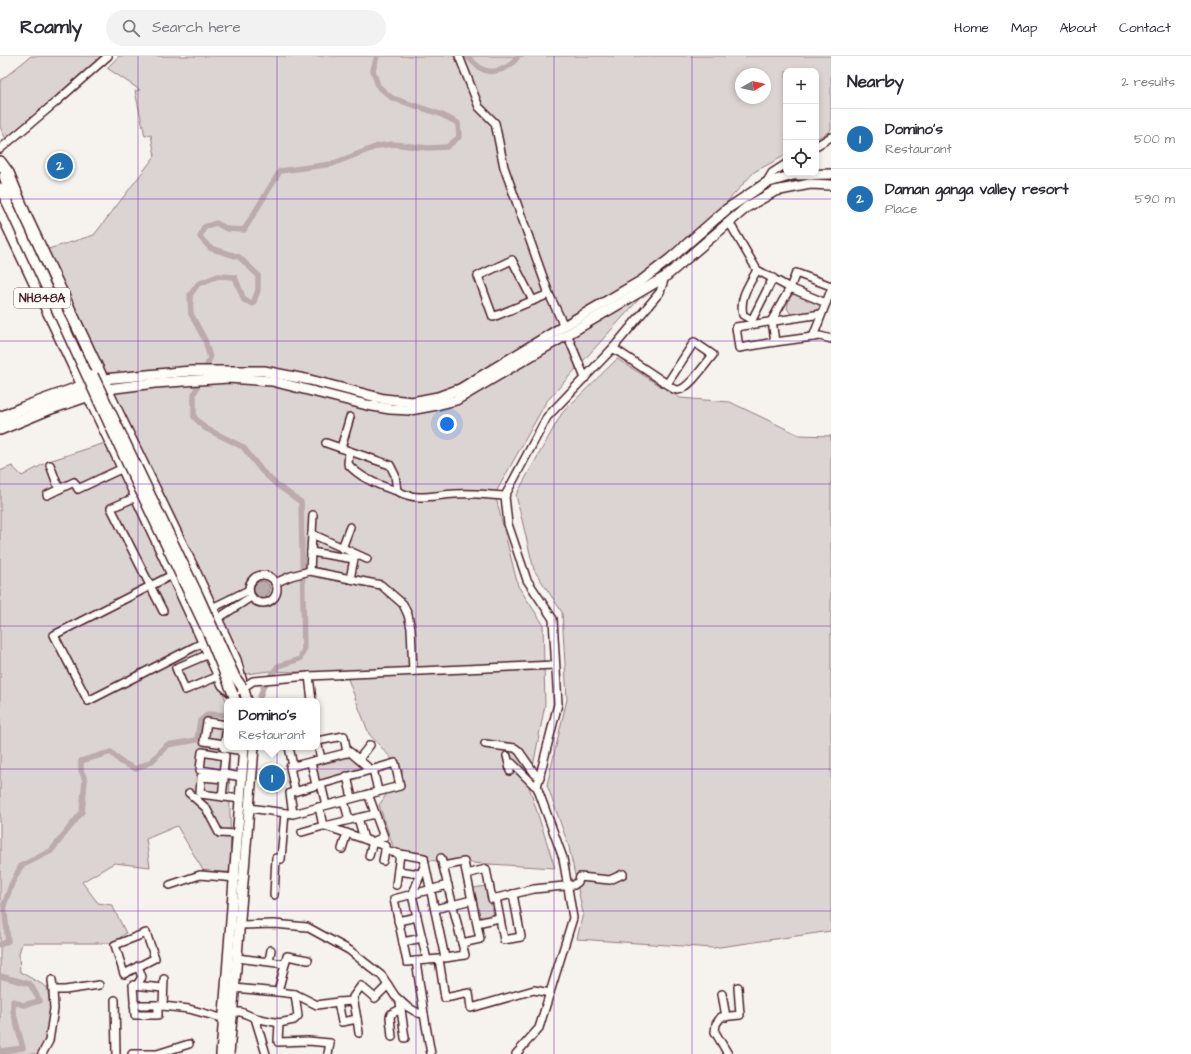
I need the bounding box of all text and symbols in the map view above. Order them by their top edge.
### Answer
search box [106,10,386,46]
text: Roamly [20,14,82,41]
icon: search [120,17,142,39]
text: Search here [152,17,241,38]
text: Home [954,18,989,38]
text: Map [1011,18,1037,38]
text: About [1059,18,1097,38]
text: Contact [1119,18,1171,38]
north arrow [735,68,771,104]
map controls [783,68,819,176]
button: + [783,68,819,104]
text: Nearby [847,70,904,94]
text: 2 results [1121,73,1175,91]
button: − [783,104,819,140]
text: Domino's [885,119,943,140]
text: 1 [859,130,861,148]
text: 500 m [1134,130,1175,148]
button: locate [783,140,819,176]
text: Restaurant [885,140,952,158]
pin: 2 [47,151,73,181]
text: Daman ganga valley resort [885,179,1069,200]
text: 2 [856,190,864,208]
text: 590 m [1135,190,1175,208]
text: Place [885,200,917,218]
road number: NH848A [14,288,70,308]
your location [437,414,457,434]
popup [224,698,320,750]
text: Domino's [239,705,297,726]
text: Restaurant [239,726,305,744]
pin: 1 [259,763,285,793]

